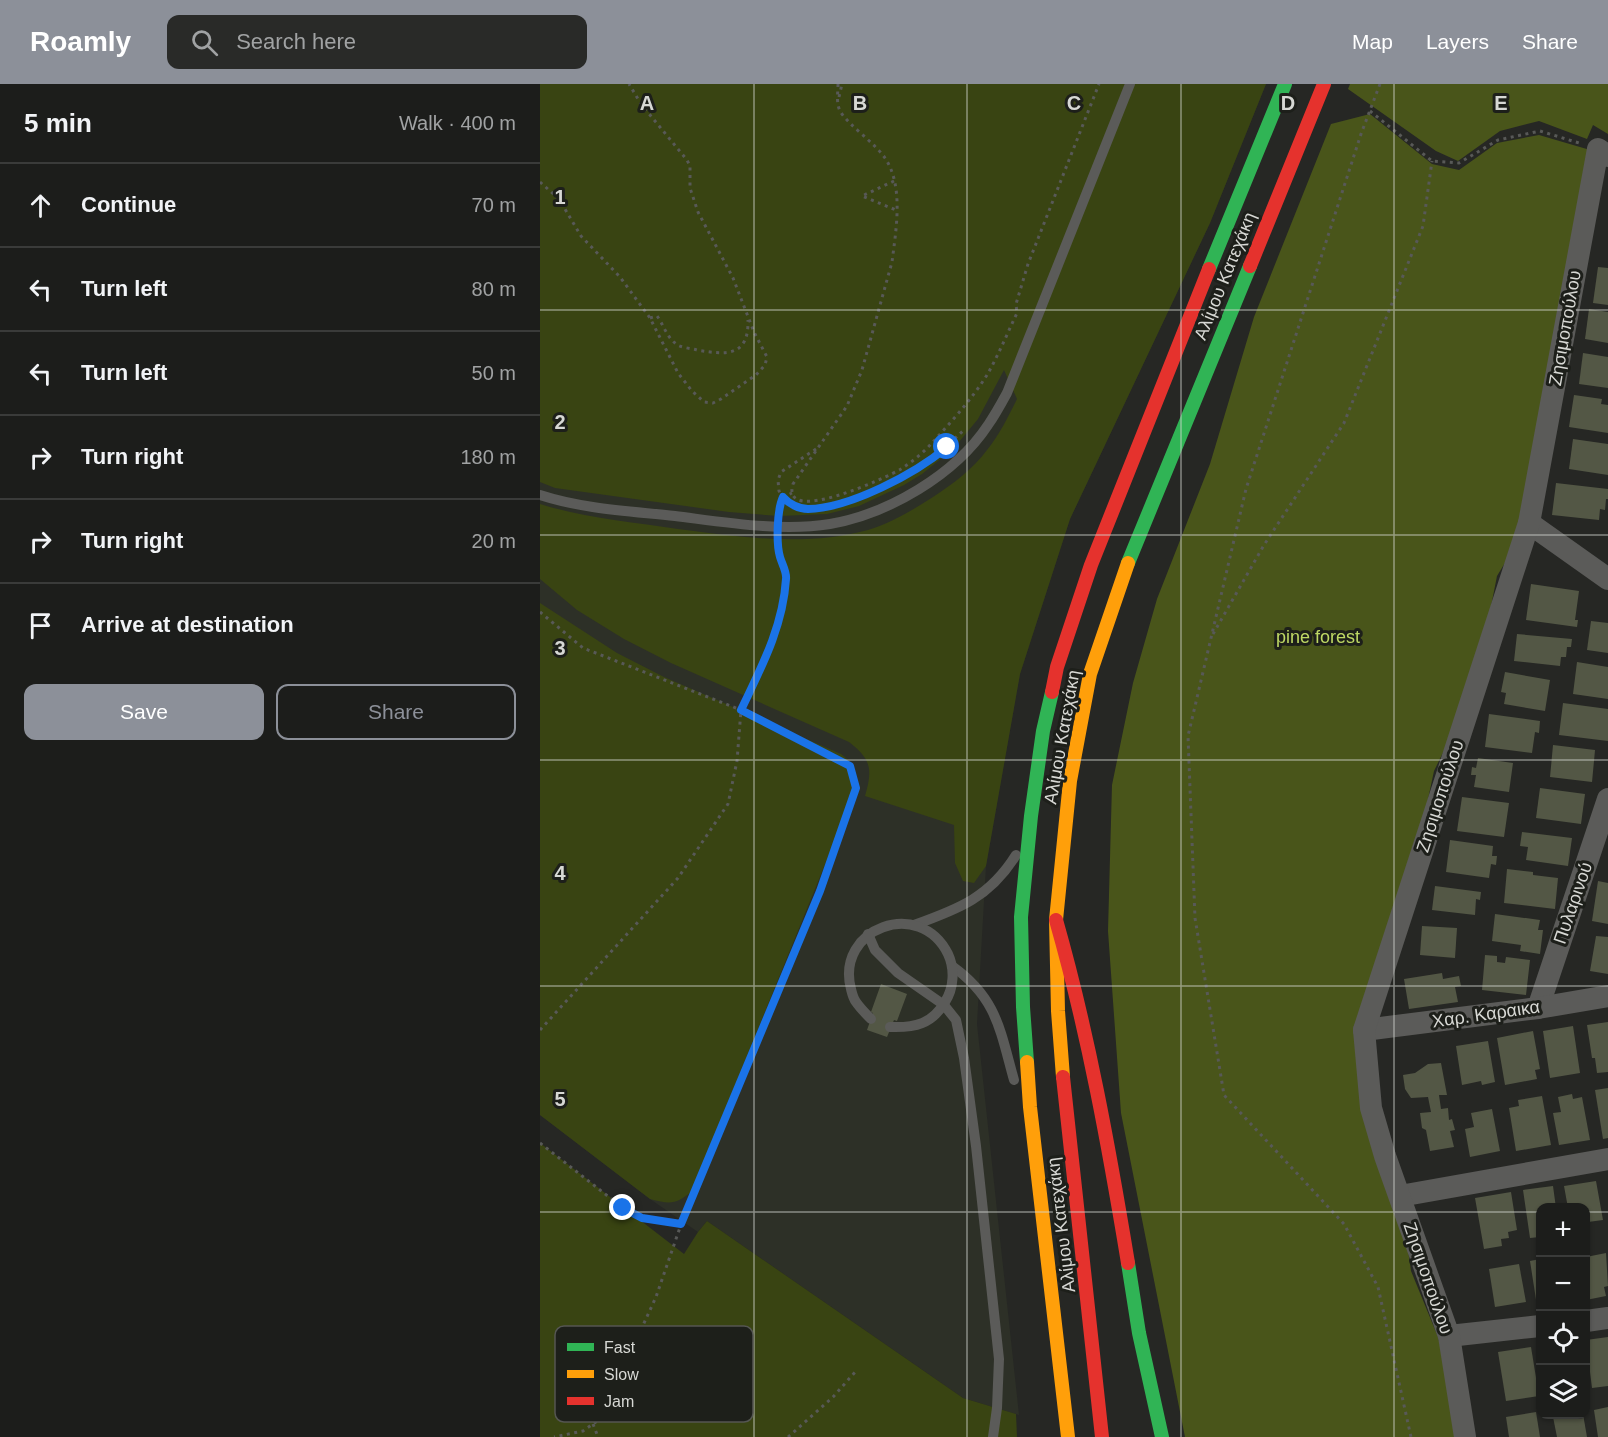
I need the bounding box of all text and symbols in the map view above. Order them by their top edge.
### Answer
search box [167,15,587,69]
text: Roamly [30,26,131,57]
icon: search [188,26,221,59]
text: Search here [236,29,356,54]
text: Map [1352,30,1393,53]
text: Layers [1426,30,1489,53]
text: Share [1522,30,1578,53]
text: A [640,92,654,114]
text: B [853,92,867,114]
text: C [1067,92,1081,114]
text: D [1281,92,1295,114]
text: E [1494,92,1508,114]
text: 5 min [24,108,92,138]
text: Walk · 400 m [399,112,516,134]
text: 1 [554,186,566,208]
icon: ahead [24,189,57,222]
text: Continue [81,192,176,217]
text: 70 m [472,194,516,216]
street label: Αλίμου Κατεχάκη [1190,209,1260,343]
street label: Ζησιμοπούλου [1545,269,1585,387]
icon: left [24,273,57,306]
text: Turn left [81,276,167,301]
text: 80 m [472,278,516,300]
icon: left [24,357,57,390]
text: Turn left [81,360,167,385]
text: 50 m [472,362,516,384]
text: 2 [554,411,566,433]
route start [933,433,959,459]
icon: right [24,441,57,474]
text: Turn right [81,444,183,469]
text: 180 m [460,446,516,468]
icon: right [24,525,57,558]
text: Turn right [81,528,183,553]
text: 20 m [472,530,516,552]
icon: arrive [24,609,57,642]
text: Arrive at destination [81,612,294,637]
park label: pine forest [1276,627,1360,647]
text: 3 [554,637,566,659]
street label: Αλίμου Κατεχάκη [1040,668,1084,806]
button: Save [24,684,264,740]
button: Share [276,684,516,740]
street label: Ζησιμοπούλου [1412,737,1468,855]
street label: Πυλαρινού [1550,860,1596,946]
text: 4 [554,862,566,884]
street label: Χαρ. Καραικα [1431,997,1541,1031]
text: 5 [554,1088,566,1110]
street label: Αλίμου Κατεχάκη [1043,1156,1079,1294]
route end [609,1194,635,1220]
map controls [1536,1203,1590,1419]
button: + [1536,1203,1590,1257]
street label: Ζησιμοπούλου [1400,1220,1456,1336]
button: − [1536,1257,1590,1311]
button: locate [1536,1311,1590,1365]
legend [555,1326,753,1422]
text: Fast [604,1339,636,1356]
button: layers [1536,1365,1590,1419]
text: Slow [604,1366,639,1383]
text: Jam [604,1393,634,1410]

